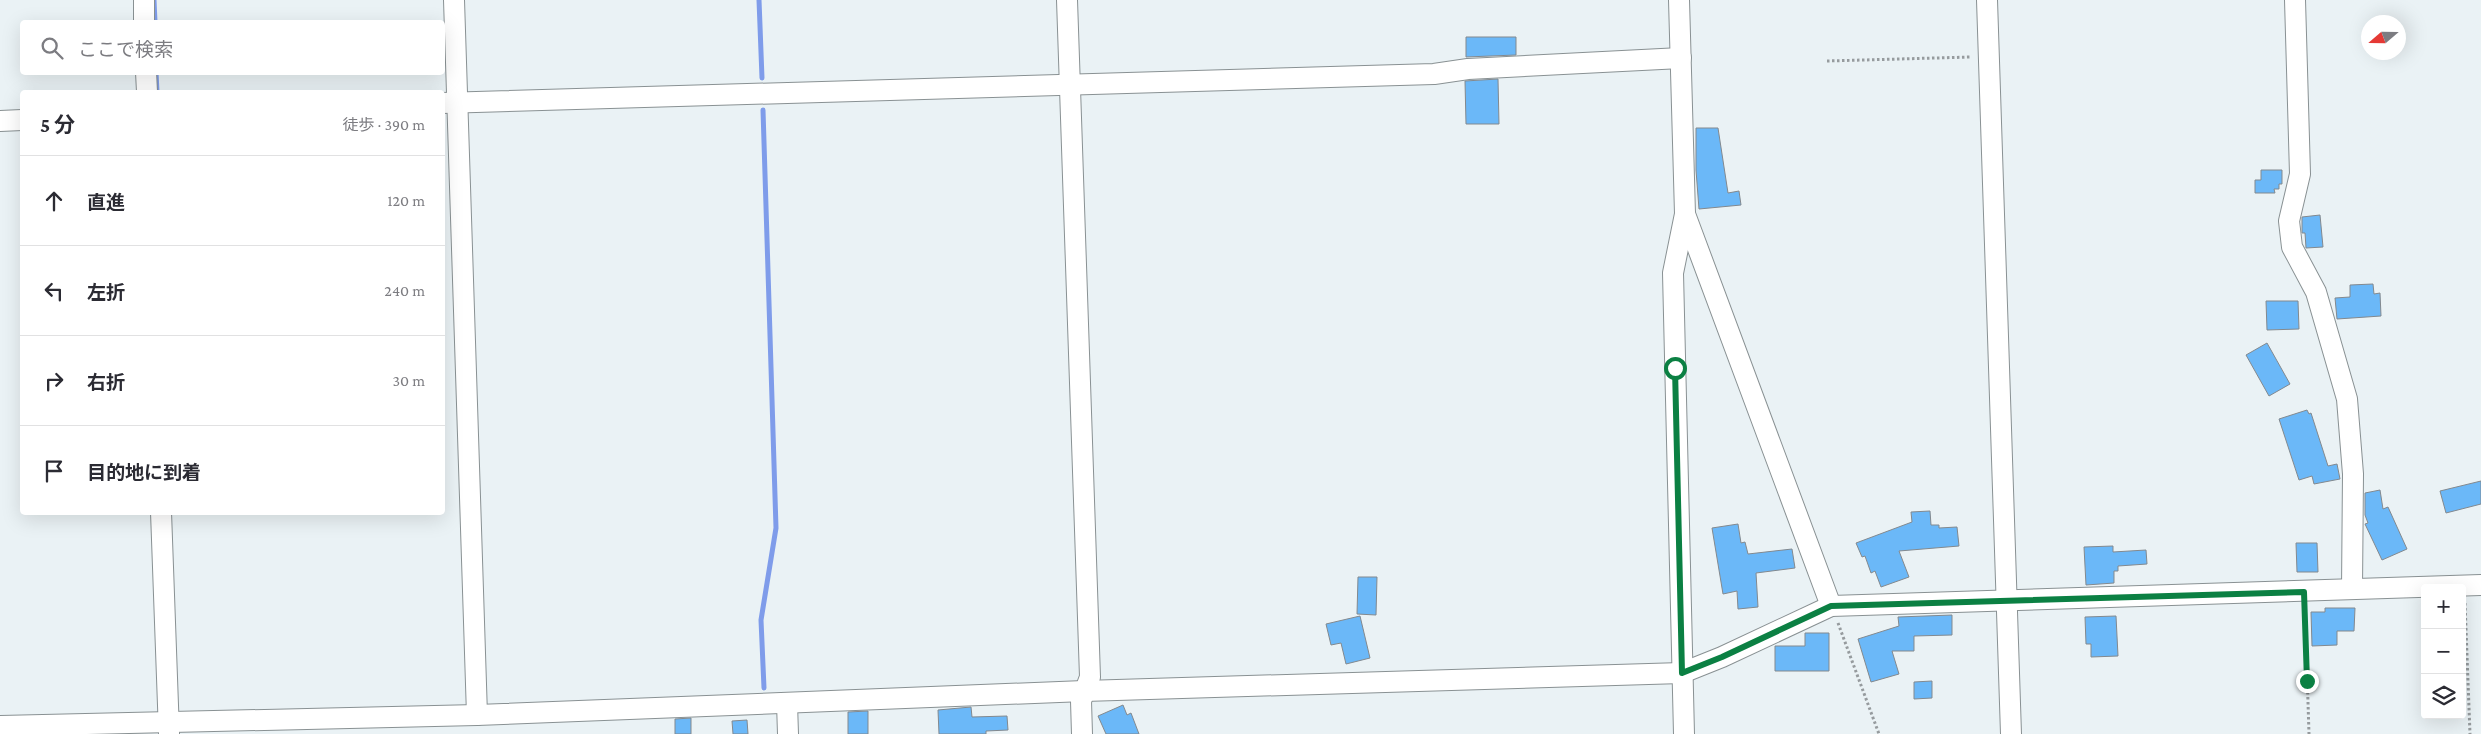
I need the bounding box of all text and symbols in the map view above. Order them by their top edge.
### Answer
north arrow [2361,15,2406,60]
search box [20,20,445,75]
icon: search [38,34,66,62]
text: ここで検索 [78,39,173,60]
text: 5 分 [40,113,75,137]
text: 徒歩 · 390 m [343,116,425,133]
icon: ahead [40,187,68,215]
text: 直進 [87,192,125,213]
text: 120 m [387,192,425,209]
icon: left [40,277,68,305]
text: 左折 [87,282,125,303]
text: 240 m [384,282,425,299]
route start [1664,357,1687,380]
icon: right [40,367,68,395]
text: 右折 [87,372,125,393]
text: 30 m [393,372,425,389]
icon: arrive [40,457,68,485]
text: 目的地に到着 [87,462,201,483]
map controls [2421,584,2466,719]
button: + [2421,584,2466,629]
button: − [2421,629,2466,674]
route end [2296,670,2319,693]
button: layers [2421,674,2466,719]

